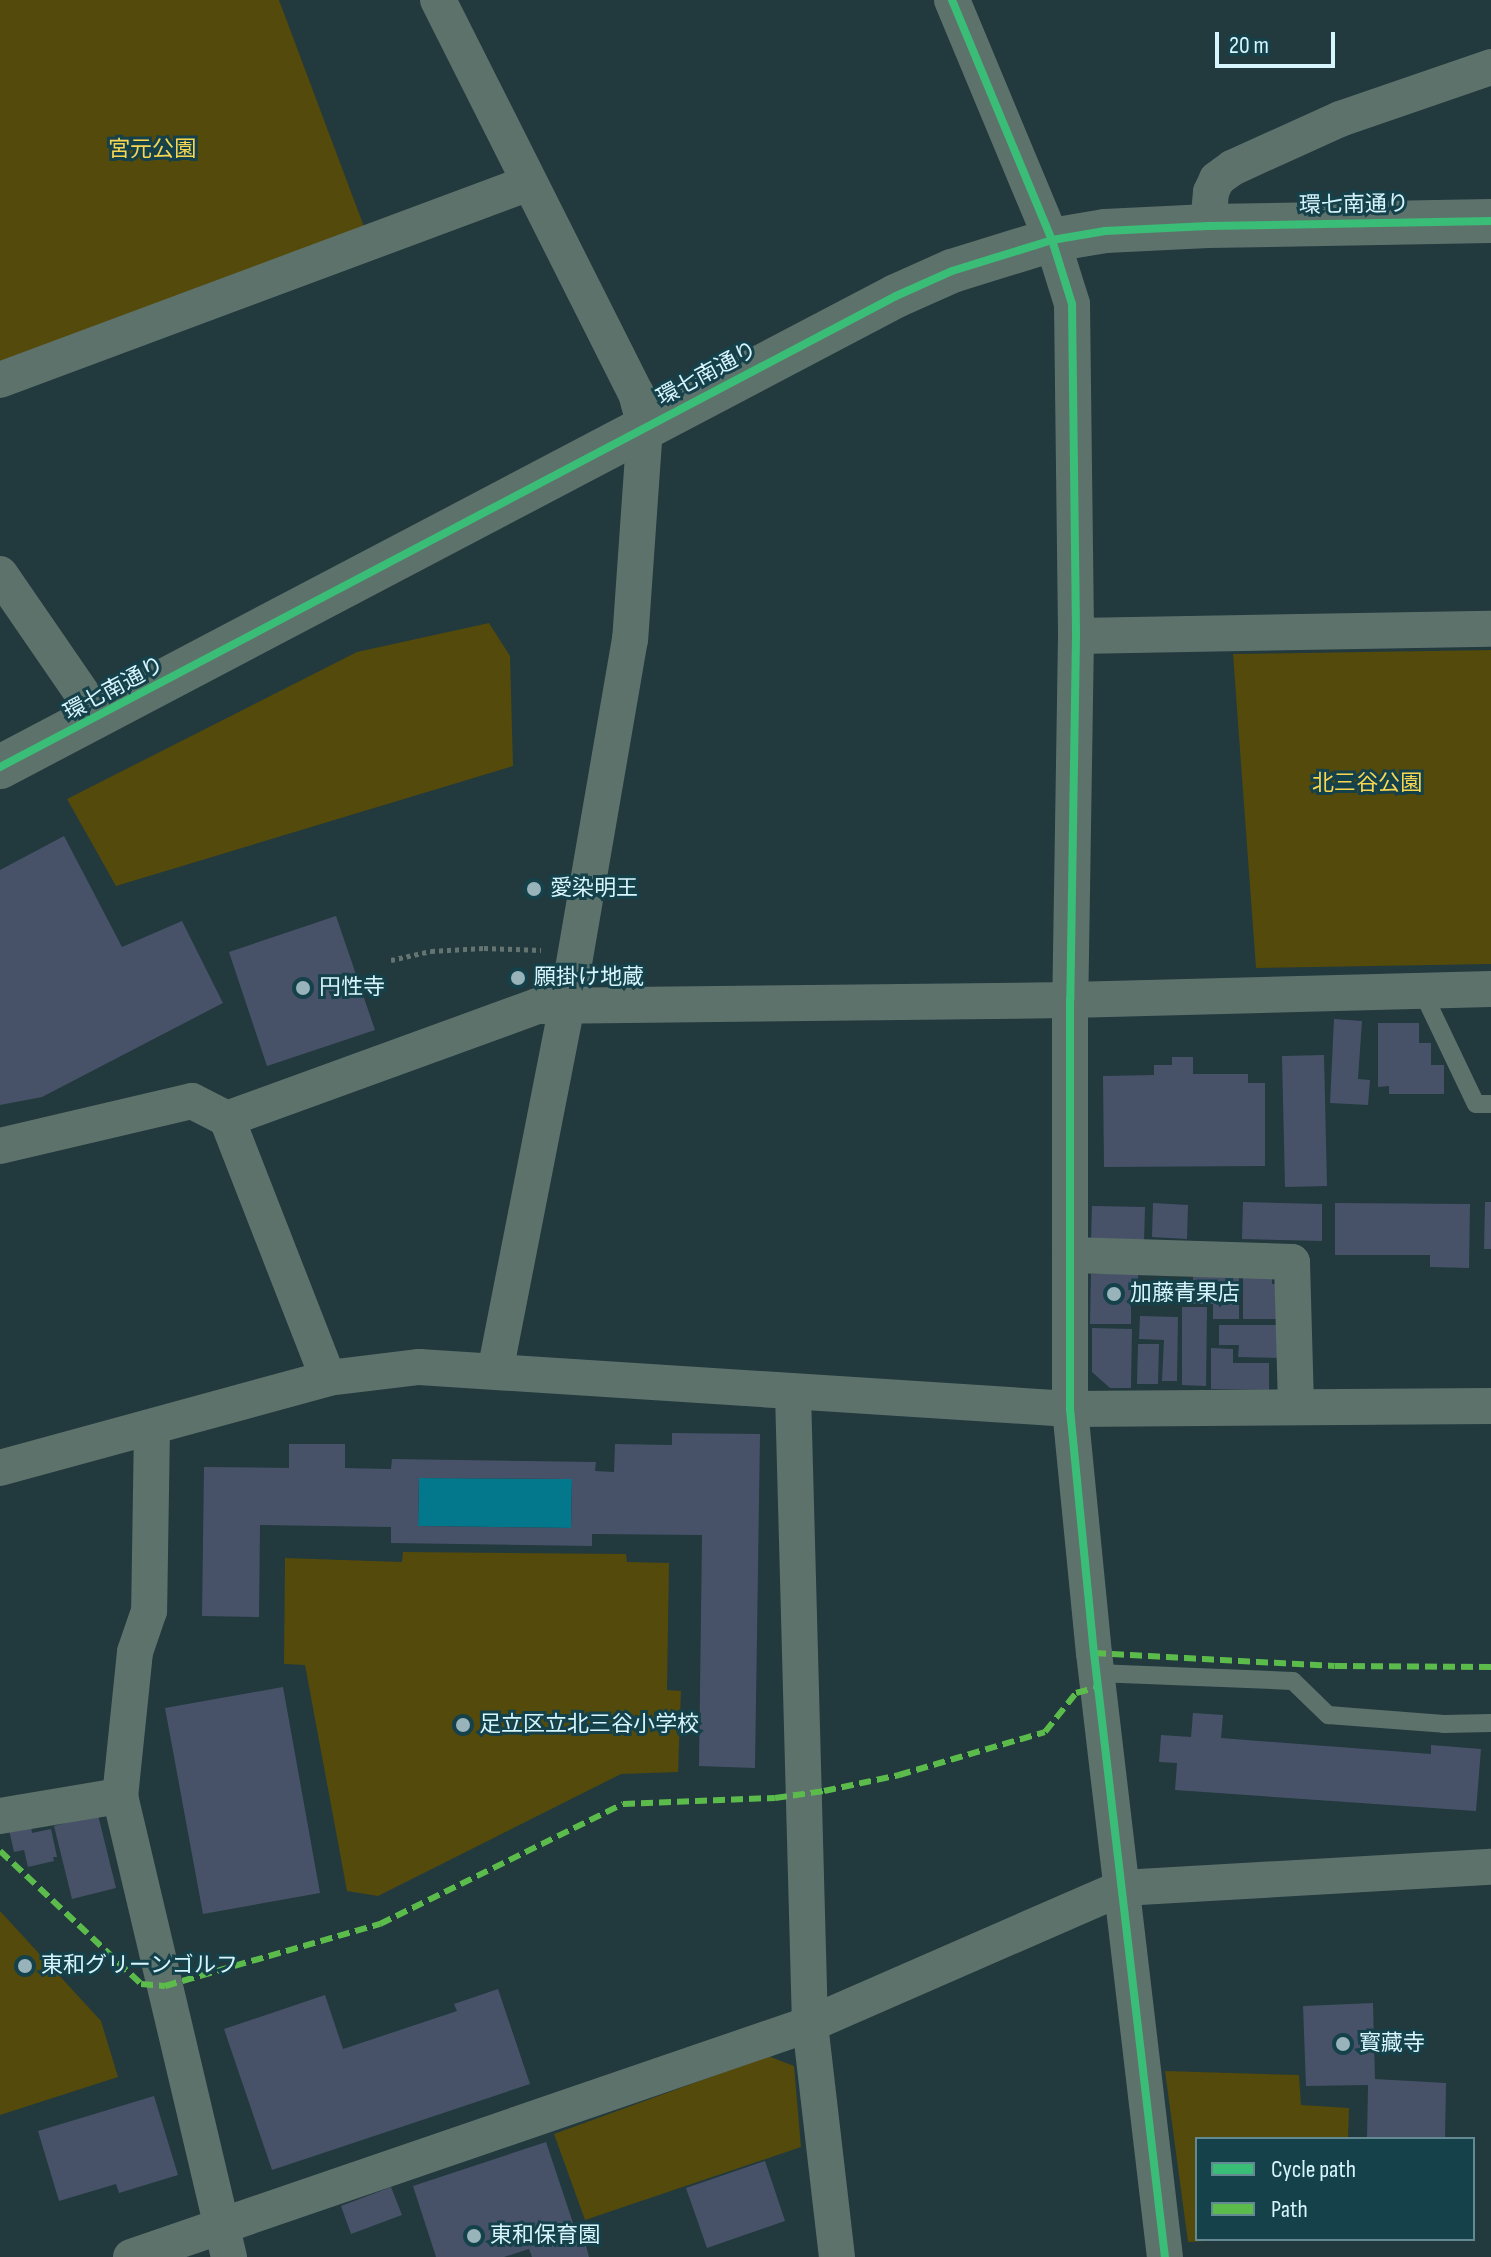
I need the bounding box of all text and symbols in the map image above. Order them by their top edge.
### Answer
scale bar [1219,16,1339,66]
text: 20 m [1229,31,1269,60]
park label: 宮元公園 [108,137,196,163]
street label: 環七南通り [1299,191,1409,219]
street label: 環七南通り [652,337,762,411]
street label: 環七南通り [59,652,169,726]
park label: 北三谷公園 [1312,771,1422,797]
place label: 愛染明王 [550,876,638,902]
marker: 愛染明王 [525,880,543,898]
place label: 願掛け地蔵 [534,965,644,991]
marker: 願掛け地蔵 [509,969,527,987]
place label: 円性寺 [319,975,385,1001]
marker: 円性寺 [294,979,312,997]
place label: 加藤青果店 [1130,1281,1240,1307]
marker: 加藤青果店 [1105,1285,1123,1303]
place label: 足立区立北三谷小学校 [479,1712,699,1738]
marker: 足立区立北三谷小学校 [454,1716,472,1734]
place label: 東和グリーンゴルフ [41,1953,239,1979]
marker: 東和グリーンゴルフ [16,1957,34,1975]
place label: 寳藏寺 [1359,2031,1425,2057]
marker: 寳藏寺 [1334,2035,1352,2053]
legend [1195,2137,1475,2241]
text: Cycle path [1271,2155,1356,2184]
text: Path [1271,2195,1308,2224]
place label: 東和保育園 [490,2223,600,2249]
marker: 東和保育園 [465,2227,483,2245]

